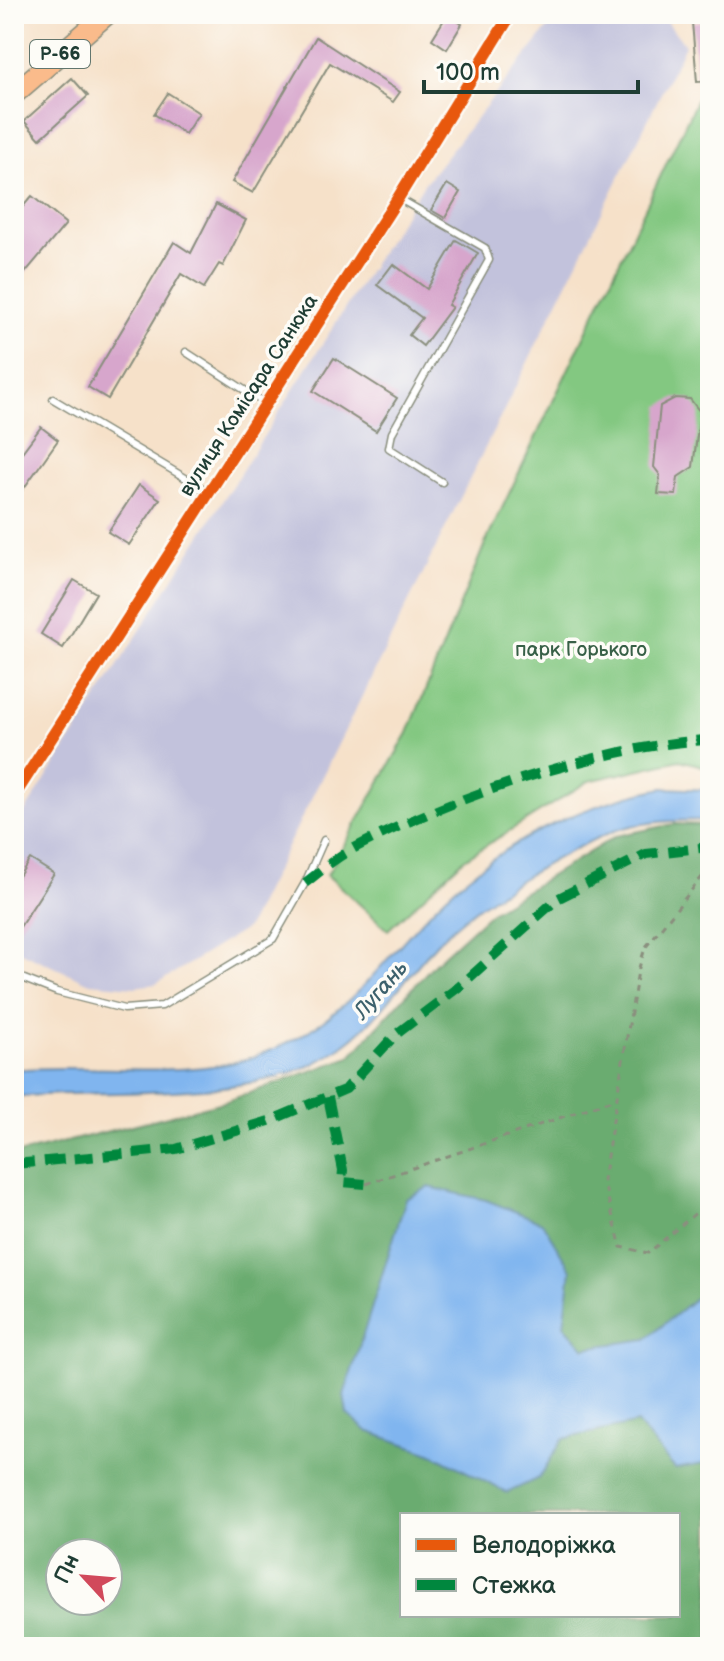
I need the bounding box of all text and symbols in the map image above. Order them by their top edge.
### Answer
road number: Р-66 [30,40,90,68]
scale bar [424,44,638,94]
text: 100 m [436,58,500,87]
street label: вулиця Комісара Санюка [175,290,323,501]
park label: парк Горького [515,638,647,662]
water label: Лугань [347,955,414,1026]
legend [400,1513,680,1617]
text: Велодоріжка [472,1531,616,1560]
north arrow [44,1537,124,1617]
text: Пн [49,1550,86,1588]
text: Стежка [472,1571,556,1600]

